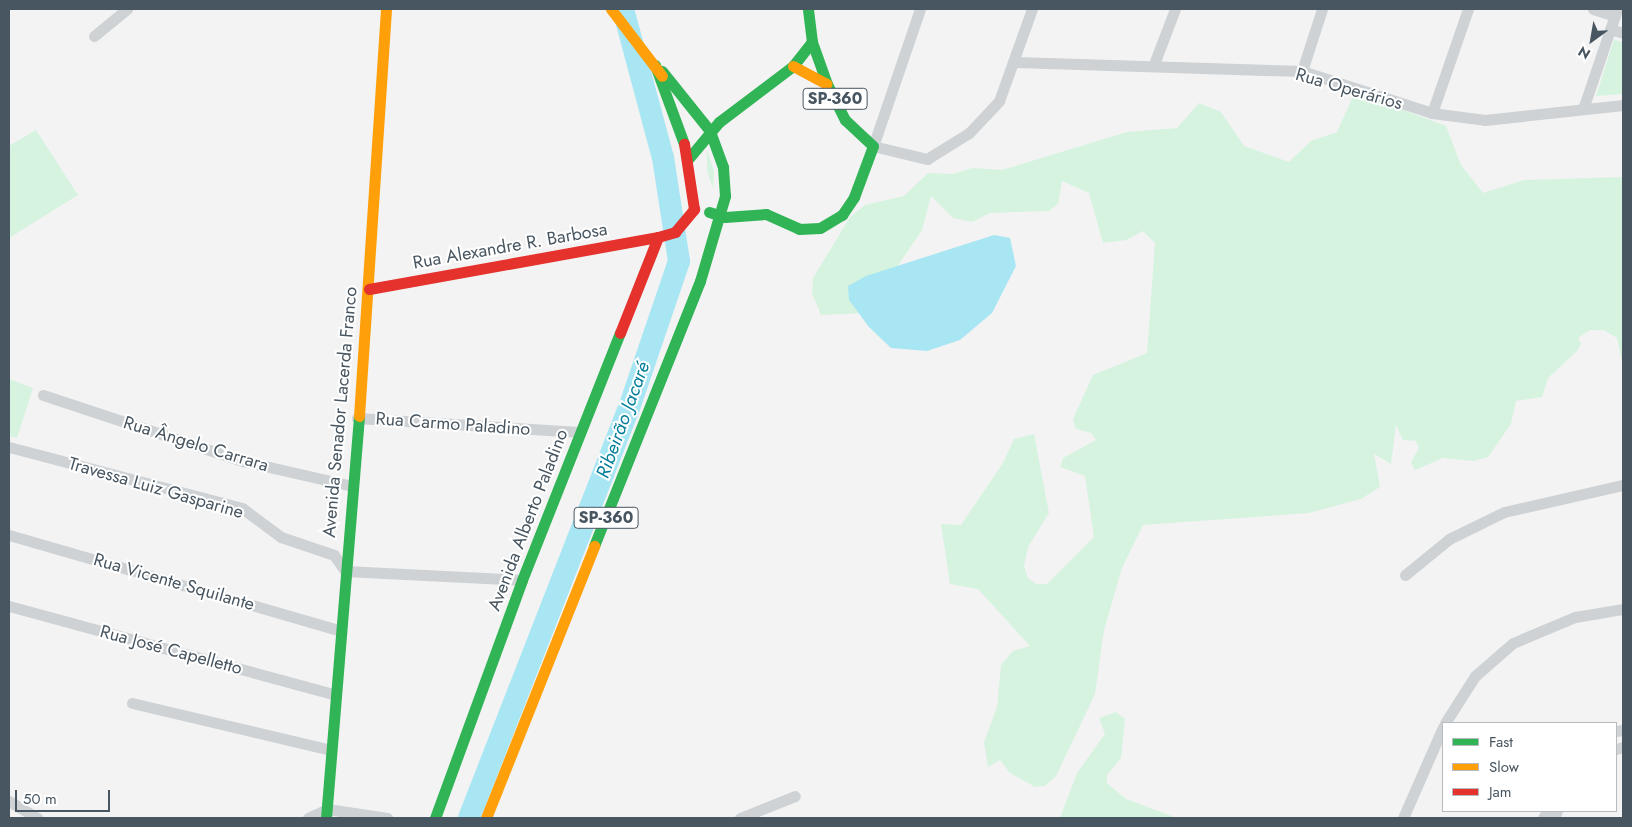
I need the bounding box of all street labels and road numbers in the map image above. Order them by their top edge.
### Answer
street label: Rua Operários [1293,63,1405,115]
road number: SP-360 [802,86,868,112]
street label: Rua Alexandre R. Barbosa [411,218,609,274]
street label: Avenida Senador Lacerda Franco [318,286,362,538]
street label: Rua Carmo Paladino [375,408,531,440]
street label: Rua Ângelo Carrara [121,412,271,476]
street label: Avenida Alberto Paladino [483,426,573,614]
street label: Travessa Luiz Gasparine [66,453,246,523]
road number: SP-360 [574,504,638,532]
street label: Rua Vicente Squilante [91,549,257,615]
street label: Rua José Capelletto [98,621,244,679]

